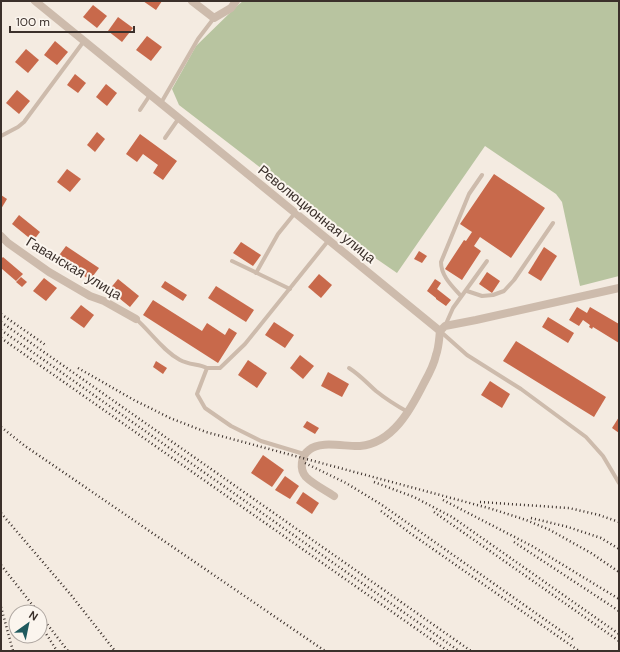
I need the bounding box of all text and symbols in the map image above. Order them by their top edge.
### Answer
scale bar [10,8,134,34]
text: 100 m [16,14,50,30]
street label: Революционная улица [254,161,380,267]
street label: Гаванская улица [23,232,125,304]
north arrow [8,604,48,644]
text: N [26,608,41,624]

